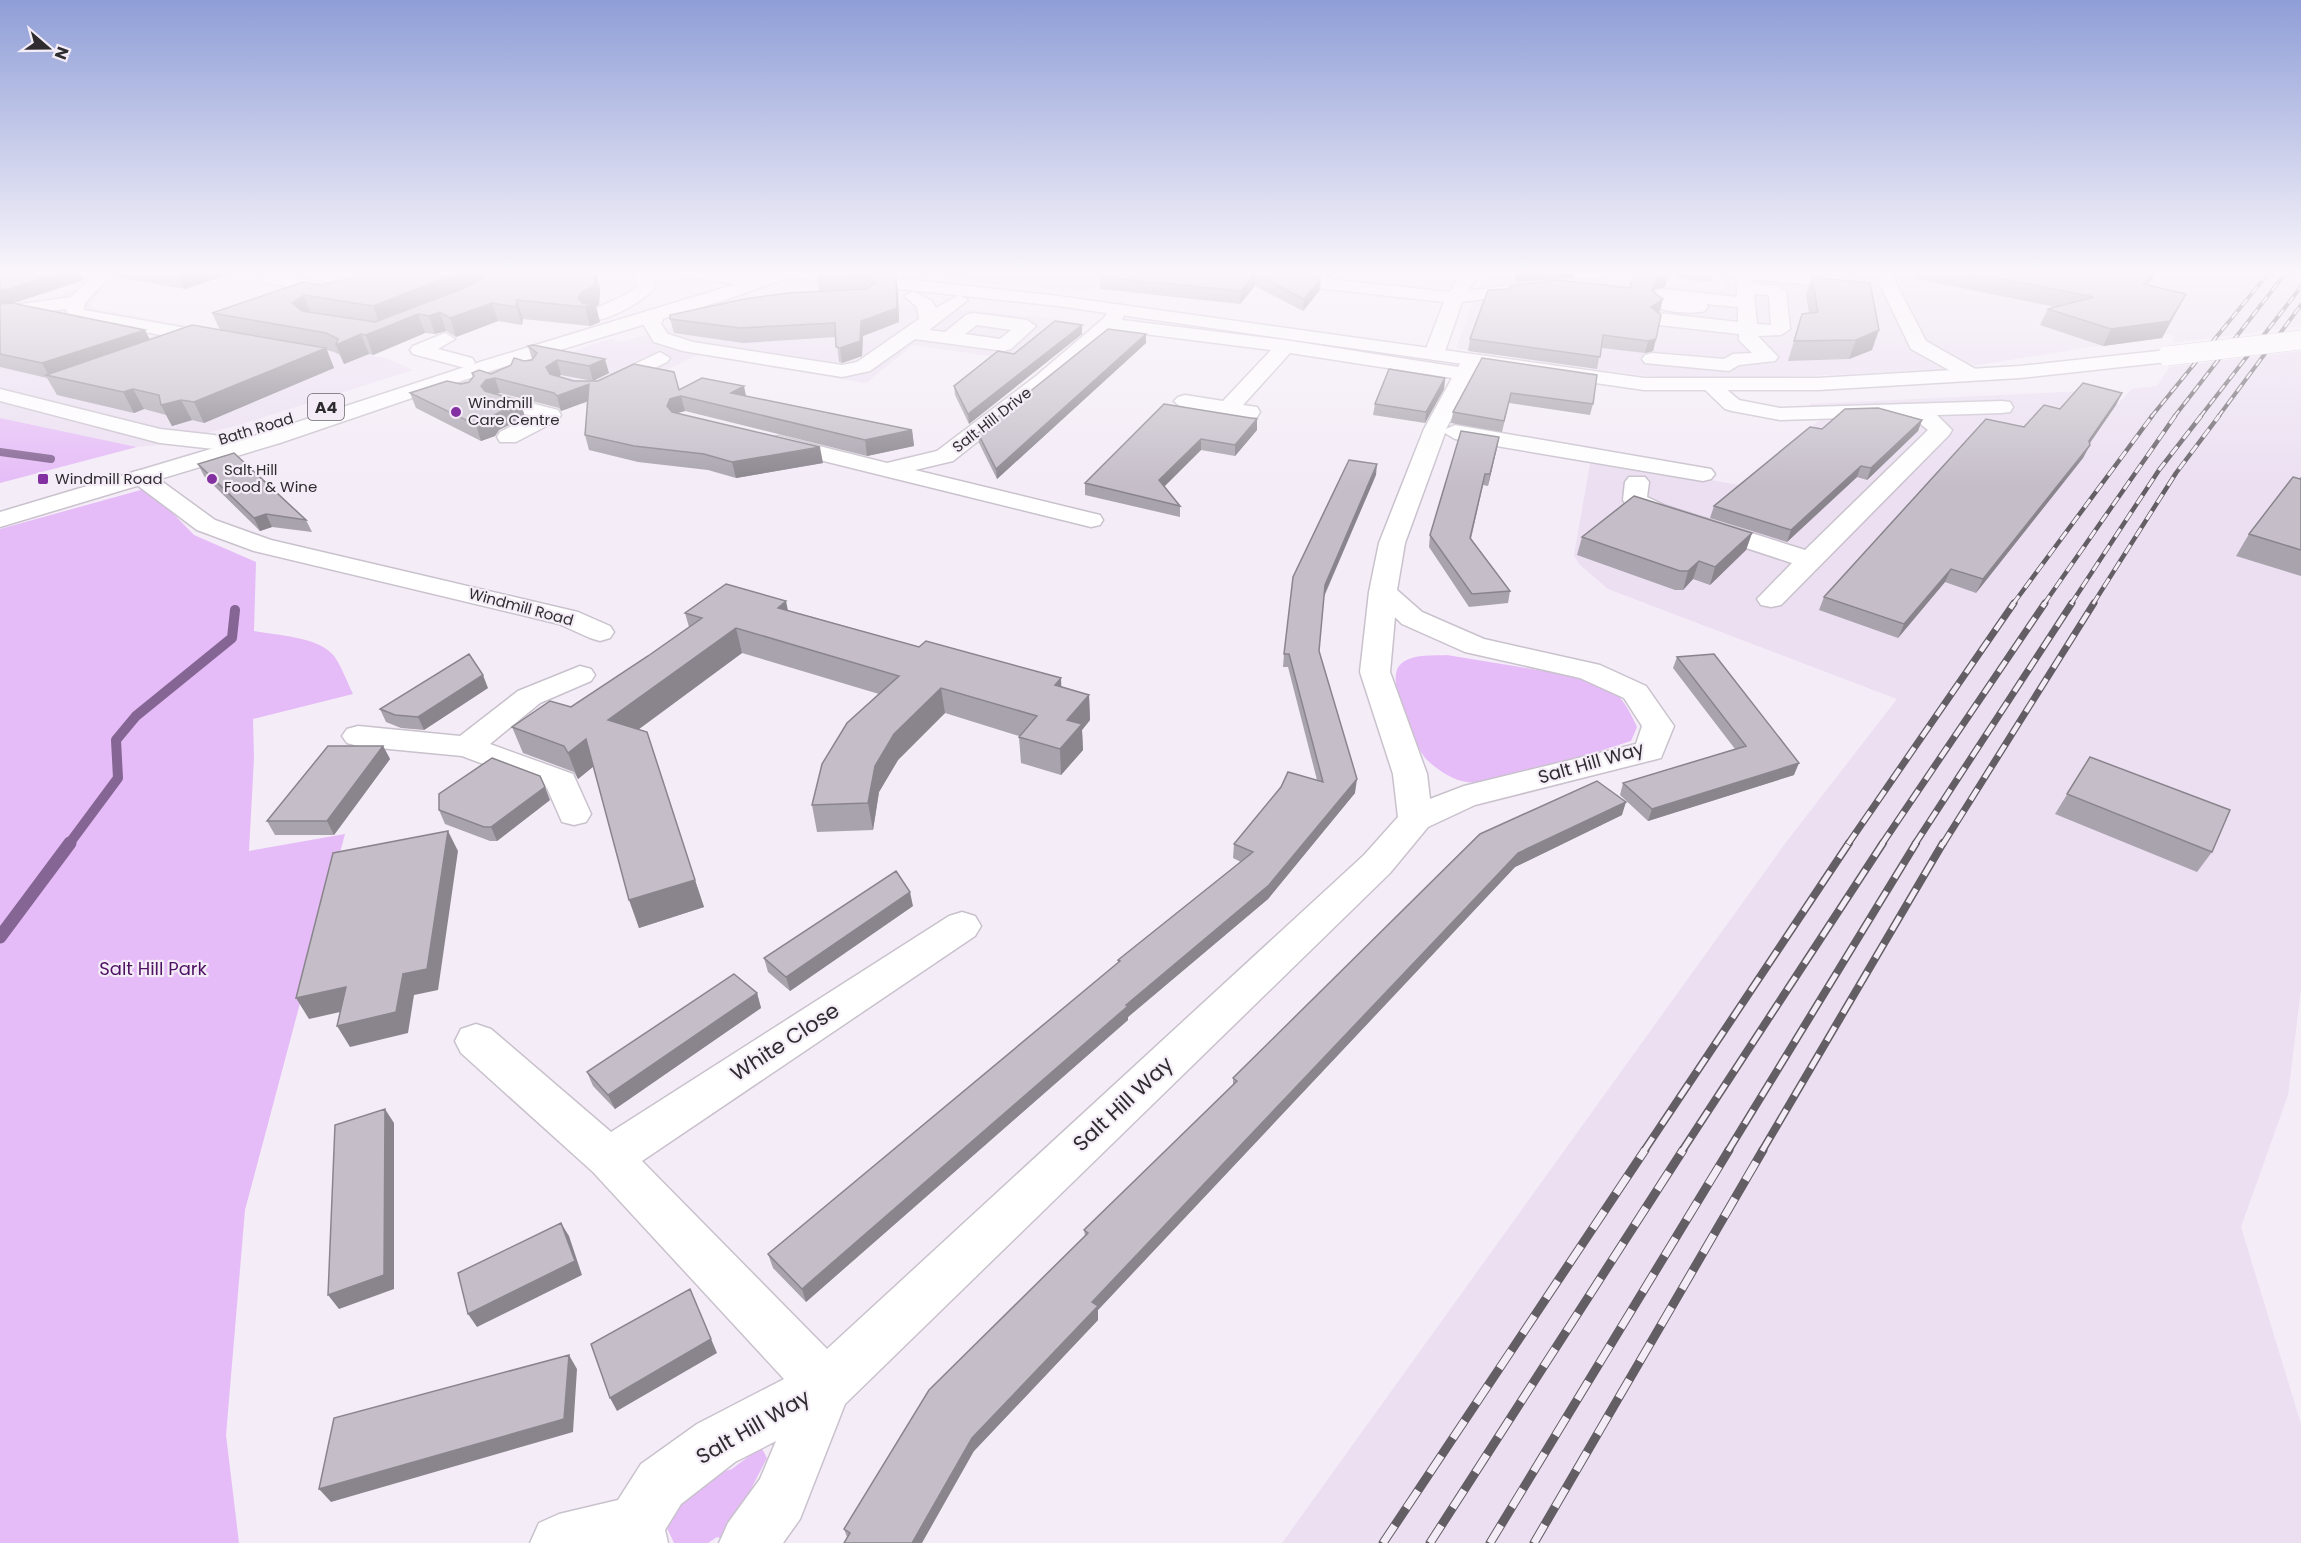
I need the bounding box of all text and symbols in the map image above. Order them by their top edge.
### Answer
north arrow [18,18,78,78]
text: N [49,43,74,63]
street label: Salt Hill Drive [948,382,1036,457]
place label: Windmill Care Centre [468,392,559,430]
road number: A4 [308,394,344,420]
marker: Windmill Care Centre [449,405,463,419]
street label: Bath Road [216,407,296,450]
place label: Salt Hill Food & Wine [224,459,317,497]
place label: Windmill Road [55,468,163,489]
marker: Windmill Road [36,472,50,486]
marker: Salt Hill Food & Wine [205,472,219,486]
street label: Windmill Road [466,582,576,631]
street label: Salt Hill Way [1535,735,1647,790]
park label: Salt Hill Park [99,956,208,981]
street label: White Close [725,996,845,1088]
street label: Salt Hill Way [1066,1050,1179,1158]
street label: Salt Hill Way [690,1382,815,1471]

